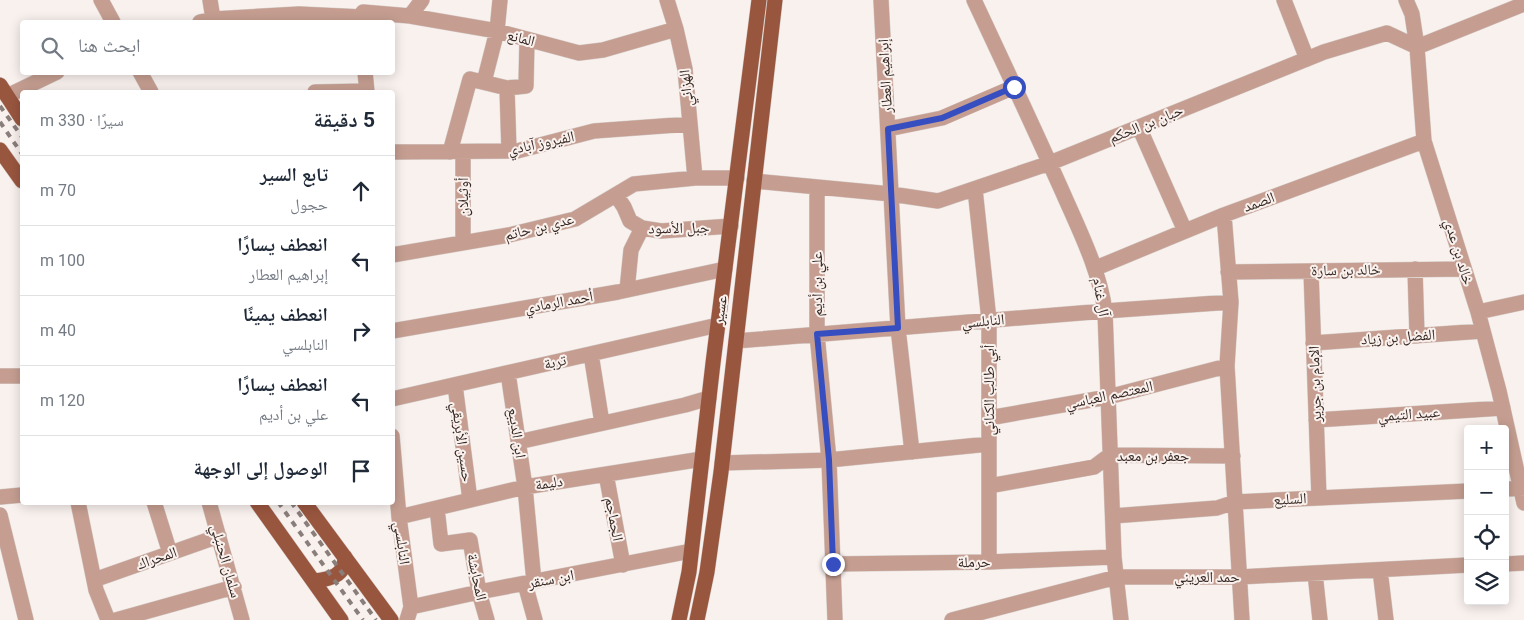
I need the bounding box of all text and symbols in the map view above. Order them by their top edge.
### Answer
search box [20,20,395,75]
street label: المانع [505,26,537,51]
icon: search [38,34,66,62]
text: ابحث هنا [78,34,141,57]
street label: إبراهيم العطار [874,38,897,114]
street label: الهزاني [675,69,700,107]
route start [1003,76,1026,99]
street label: حبان بن الحكم [1106,101,1187,148]
text: 5 دقيقة [314,108,375,132]
text: سيرًا · 330 m [40,111,124,130]
street label: الفيروز آبادي [506,127,576,162]
text: تابع السير [260,163,328,186]
icon: ahead [347,177,375,205]
street label: أوثيلان [454,177,473,217]
text: 70 m [40,181,76,200]
street label: الصمد [1241,188,1277,216]
text: حجول [290,195,328,214]
street label: عدي بن حاتم [503,210,577,247]
street label: خالد بن عدي [1438,217,1478,288]
street label: جبل الأسود [648,218,710,239]
text: انعطف يسارًا [237,233,328,256]
icon: left [347,247,375,275]
text: 100 m [40,251,85,270]
street label: علي بن أديم [808,251,829,316]
street label: خالد بن سارة [1311,260,1381,281]
text: إبراهيم العطار [249,265,328,284]
street label: آل غنام [1088,276,1113,319]
street label: أحمد الرمادي [523,287,595,320]
street label: عسير [709,294,731,327]
text: انعطف يمينًا [243,303,328,326]
street label: النابلسي [961,310,1005,335]
icon: right [347,317,375,345]
text: 40 m [40,321,76,340]
street label: الفضل بن زياد [1360,325,1436,350]
text: النابلسي [282,335,328,354]
street label: أبي طالب الكناني [980,344,1001,435]
street label: الإمام بن جرير [1305,345,1326,424]
street label: تربة [542,351,568,373]
text: انعطف يسارًا [237,373,328,396]
street label: المعتصم العباسي [1064,377,1155,416]
icon: left [347,387,375,415]
text: 120 m [40,391,85,410]
street label: حسين الأبريقي [445,401,477,484]
street label: عبيد التيمي [1377,403,1441,428]
text: علي بن أديم [259,405,328,424]
street label: ابن الديبع [503,407,530,460]
map controls [1464,425,1509,605]
button: + [1464,425,1509,470]
street label: جعفر بن معبد [1117,447,1190,466]
text: الوصول إلى الوجهة [194,457,328,480]
icon: arrive [347,457,375,485]
button: − [1464,470,1509,515]
street label: دليمة [534,472,564,494]
street label: السليع [1273,489,1307,510]
street label: الجماجم [600,496,627,543]
button: locate [1464,515,1509,560]
street label: النابلسي [387,520,414,566]
street label: سلمان الحنبلي [204,522,245,601]
street label: المحراك [135,543,179,573]
street label: المحابشة [463,552,491,602]
route end [822,553,845,576]
street label: حرملة [957,553,991,571]
button: layers [1464,560,1509,605]
street label: ابن سنقر [526,566,576,593]
street label: حمد العريني [1174,568,1240,589]

